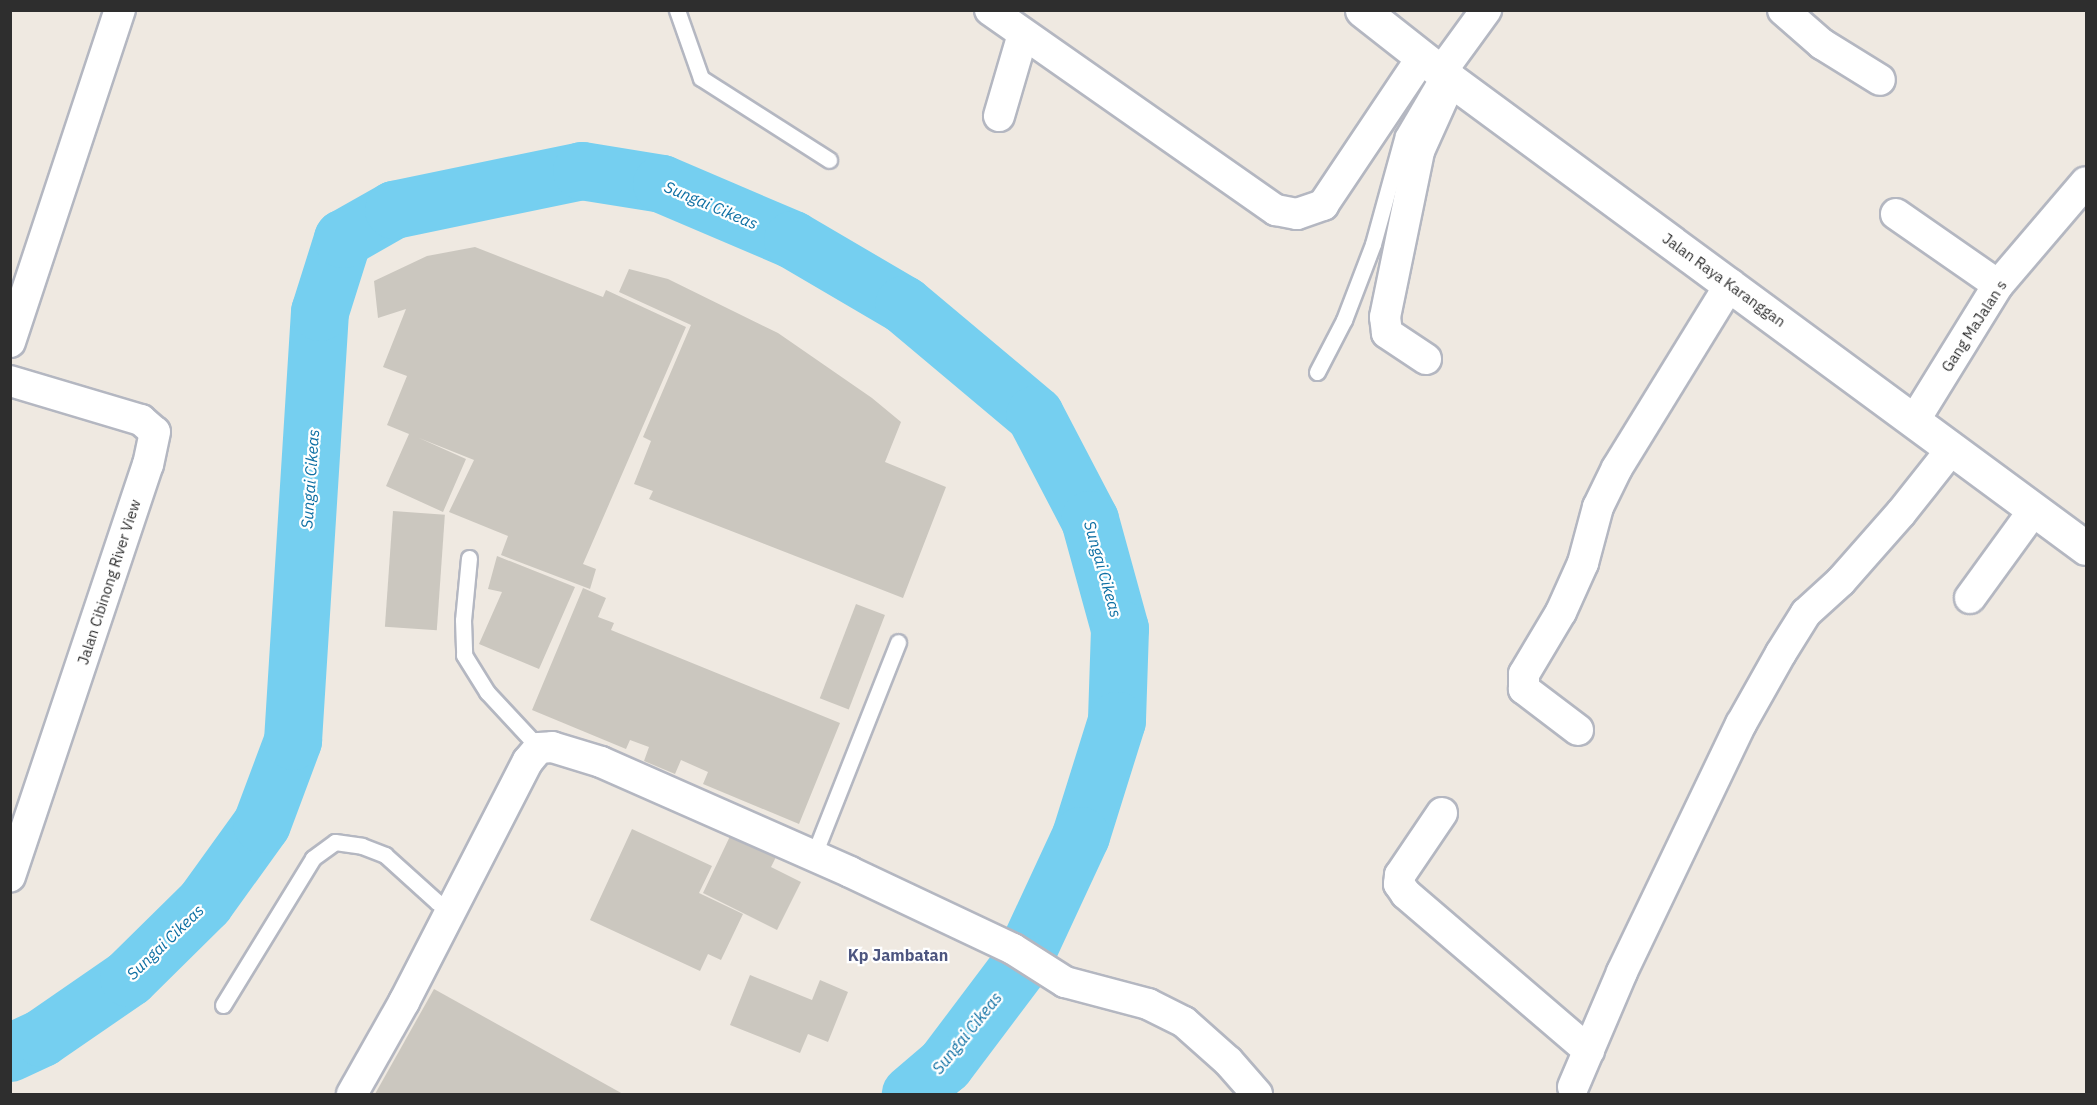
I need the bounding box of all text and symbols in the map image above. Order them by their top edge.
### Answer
water label: Sungai Cikeas [661,177,761,233]
street label: Jalan Raya Karanggan [1659,229,1789,331]
street label: Gang MaJalan s [1938,277,2010,375]
water label: Sungai Cikeas [297,429,323,529]
street label: Jalan Cibinong River View [74,497,144,667]
water label: Sungai Cikeas [1080,518,1126,620]
water label: Sungai Cikeas [123,901,207,983]
district label: Kp Jambatan [848,945,948,965]
water label: Sungai Cikeas [928,988,1006,1078]

